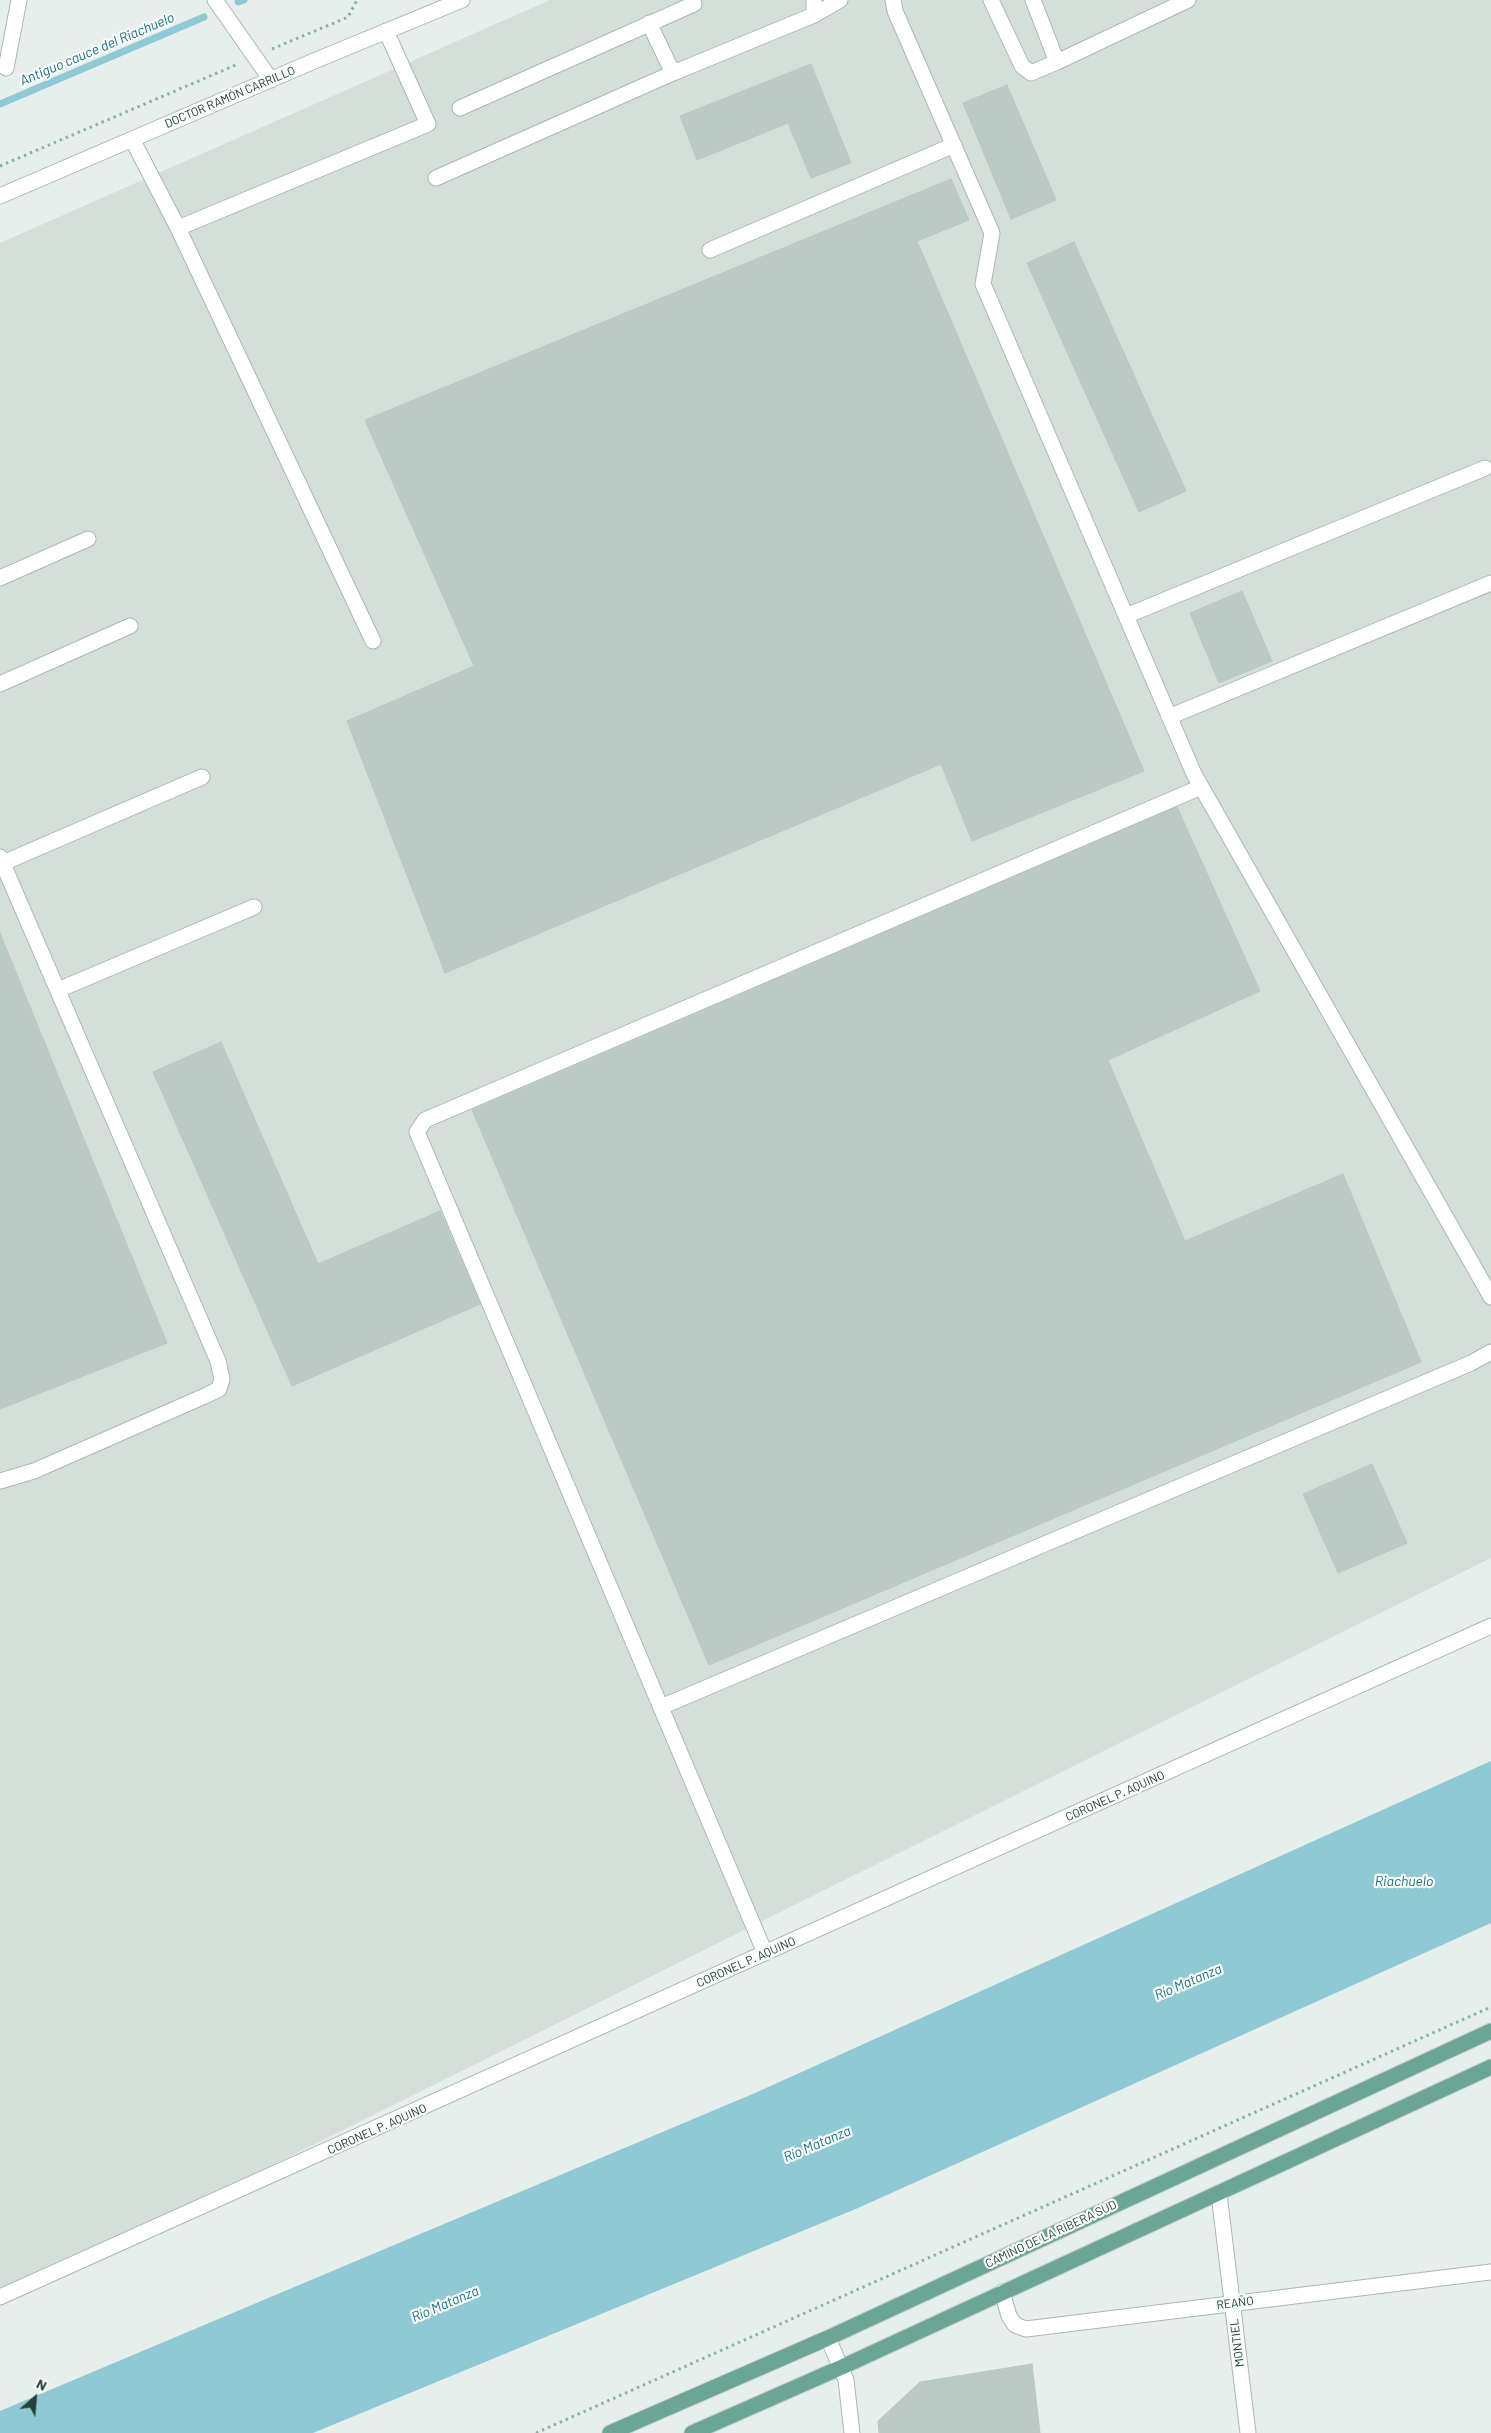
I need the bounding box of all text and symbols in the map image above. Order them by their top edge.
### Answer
water label: Antiguo cauce del Riachuelo [17,9,177,89]
street label: DOCTOR RAMÓN CARRILLO [163,63,297,131]
street label: CORONEL P. AQUINO [1063,1768,1167,1824]
water label: Riachuelo [1375,1873,1433,1889]
street label: CORONEL P. AQUINO [694,1934,798,1990]
water label: Río Matanza [1152,1960,1224,2004]
street label: CORONEL P. AQUINO [325,2101,429,2157]
water label: Río Matanza [781,2122,853,2166]
street label: CAMINO DE LA RIBERA SUD [983,2197,1119,2271]
water label: Río Matanza [409,2282,481,2326]
street label: REAÑO [1216,2294,1254,2312]
street label: MONTIEL [1227,2318,1247,2368]
north arrow [10,2373,60,2423]
text: N [34,2375,50,2394]

